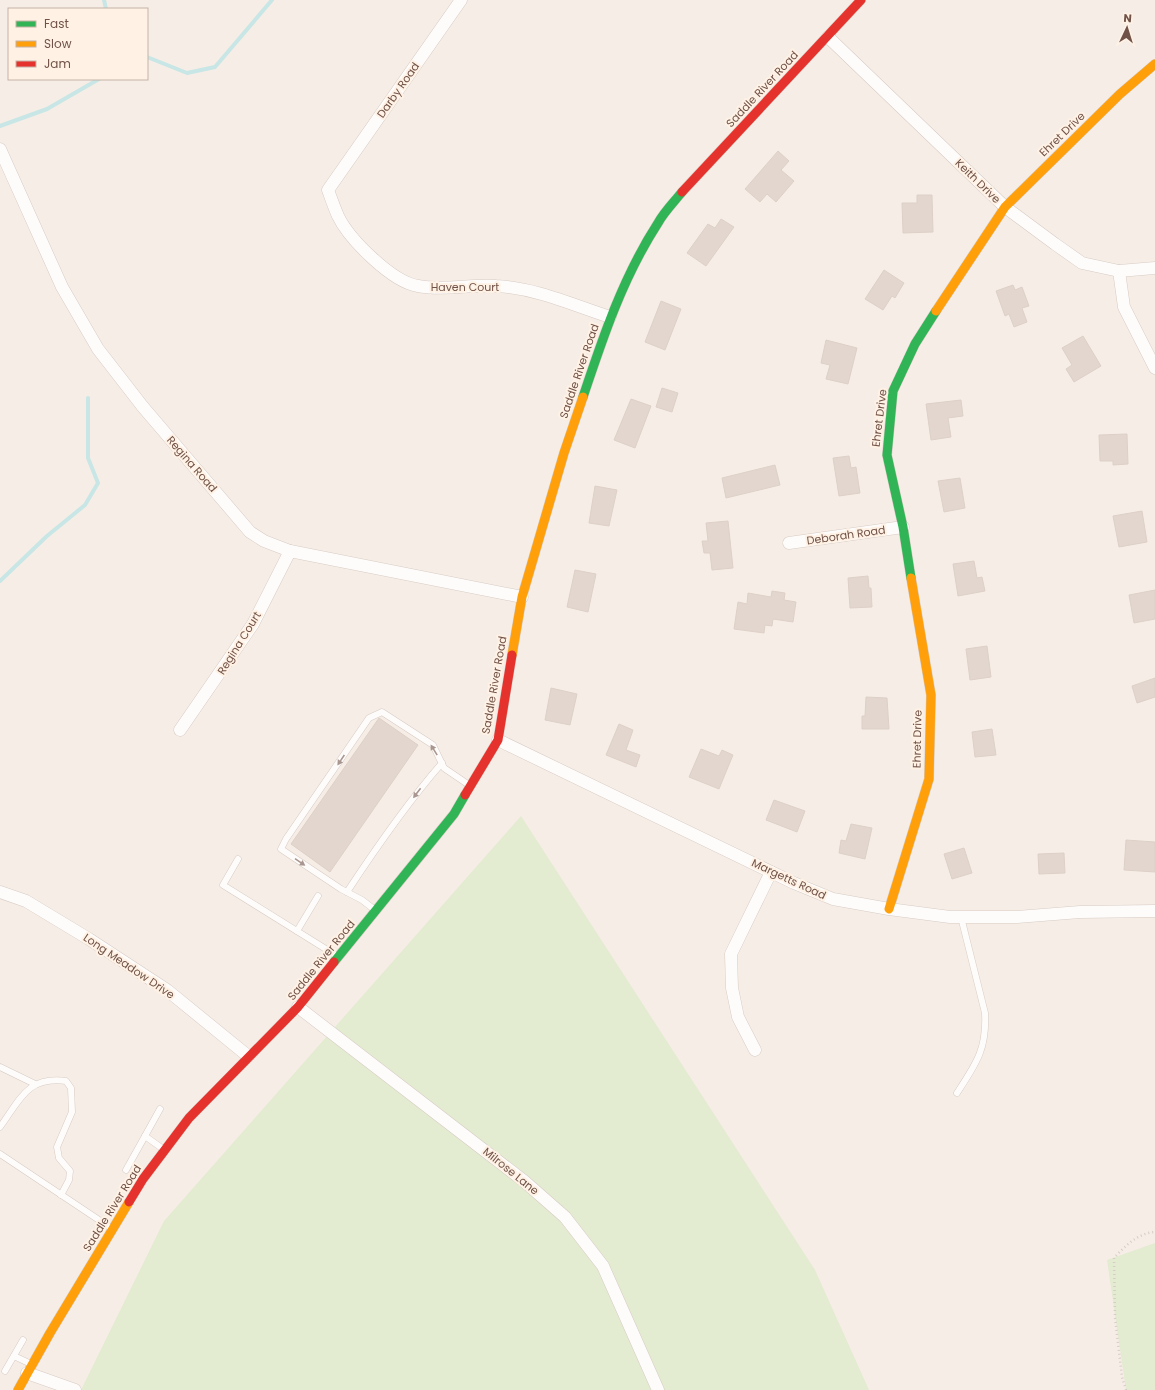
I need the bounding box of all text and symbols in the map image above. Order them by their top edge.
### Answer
legend [8,8,148,80]
north arrow [1107,8,1147,48]
text: N [1123,10,1132,26]
text: Fast [44,15,69,32]
text: Slow [44,35,72,52]
street label: Saddle River Road [722,47,802,131]
text: Jam [44,55,71,72]
street label: Darby Road [373,59,423,121]
street label: Ehret Drive [1036,108,1089,160]
street label: Keith Drive [952,155,1004,207]
street label: Haven Court [431,279,499,295]
street label: Saddle River Road [555,321,603,421]
street label: Ehret Drive [868,388,891,448]
street label: Regina Road [163,432,221,496]
street label: Deborah Road [806,522,886,548]
street label: Regina Court [213,608,265,678]
street label: Saddle River Road [478,635,510,735]
street label: Ehret Drive [908,710,926,768]
one-way arrow [431,744,438,755]
one-way arrow [337,755,345,765]
one-way arrow [413,788,421,799]
street label: Margetts Road [749,855,829,903]
one-way arrow [295,858,305,866]
street label: Saddle River Road [284,916,358,1004]
street label: Long Meadow Drive [80,929,178,1003]
street label: Milrose Lane [480,1144,542,1199]
street label: Saddle River Road [79,1162,145,1254]

